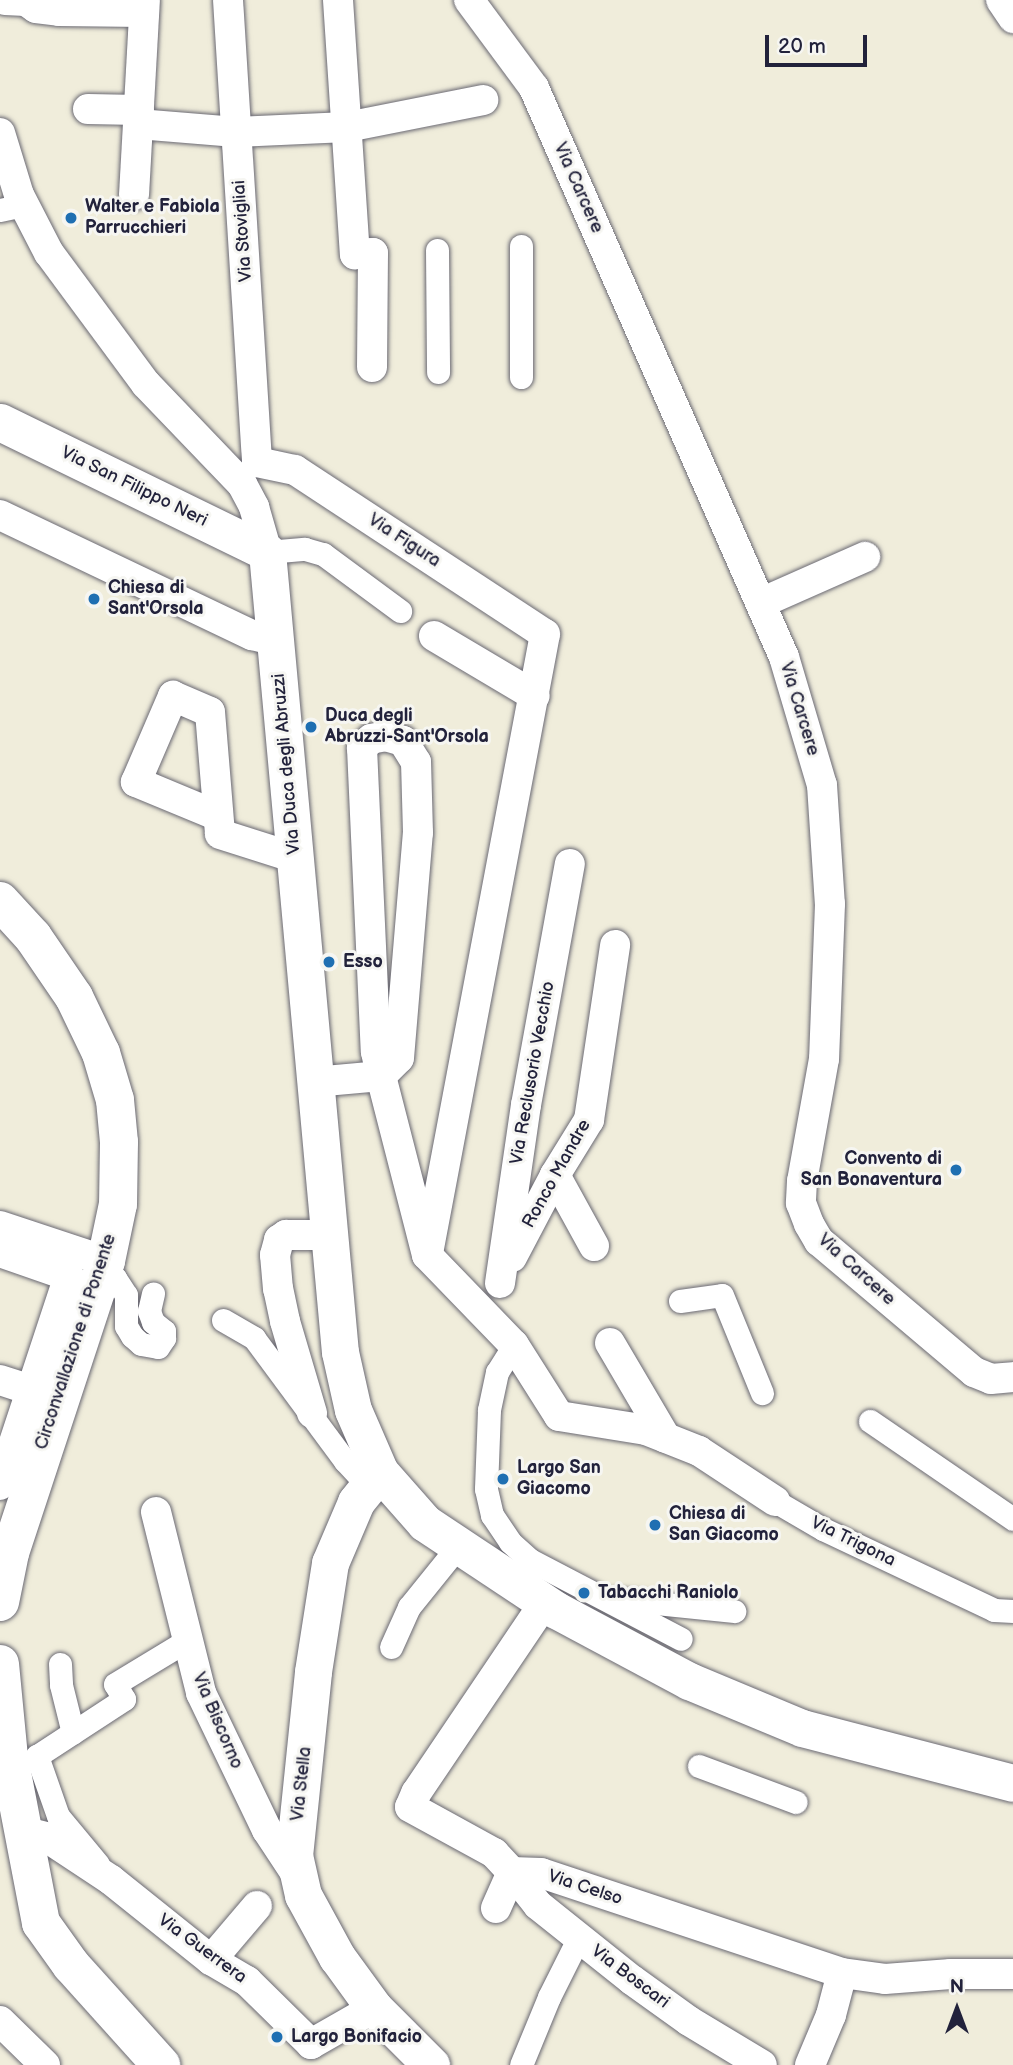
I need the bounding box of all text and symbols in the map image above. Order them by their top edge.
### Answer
scale bar [768,21,870,65]
text: 20 m [778,34,826,59]
street label: Via Carcere [548,139,608,237]
street label: Via Stovigliai [229,179,257,283]
place label: Walter e Fabiola Parrucchieri [85,197,220,240]
marker: Walter e Fabiola Parrucchieri [63,210,79,226]
street label: Via San Filippo Neri [57,442,211,532]
street label: Via Figura [364,510,444,572]
place label: Chiesa di Sant'Orsola [108,578,204,620]
marker: Chiesa di Sant'Orsola [86,591,102,607]
street label: Via Carcere [775,660,823,758]
street label: Via Duca degli Abruzzi [268,673,306,855]
place label: Duca degli Abruzzi-Sant'Orsola [325,706,489,748]
marker: Duca degli Abruzzi-Sant'Orsola [303,719,319,735]
place label: Esso [343,951,383,973]
marker: Esso [321,954,337,970]
street label: Via Reclusorio Vecchio [506,979,560,1167]
street label: Ronco Mandre [518,1116,596,1232]
place label: Convento di San Bonaventura [801,1149,942,1192]
marker: Convento di San Bonaventura [948,1162,964,1178]
street label: Via Carcere [813,1230,899,1310]
street label: Circonvallazione di Ponente [31,1231,121,1453]
place label: Largo San Giacomo [517,1458,601,1500]
marker: Largo San Giacomo [495,1471,511,1487]
place label: Chiesa di San Giacomo [669,1504,779,1546]
street label: Via Trigona [807,1512,899,1572]
marker: Chiesa di San Giacomo [647,1517,663,1533]
place label: Tabacchi Raniolo [598,1582,738,1604]
marker: Tabacchi Raniolo [576,1585,592,1601]
street label: Via Biscorno [187,1670,247,1772]
street label: Via Stella [287,1746,317,1822]
street label: Via Celso [545,1866,625,1910]
street label: Via Guerrera [153,1910,251,1988]
street label: Via Boscari [587,1941,673,2013]
north arrow [922,1974,992,2044]
text: N [950,1976,964,1999]
place label: Largo Bonifacio [291,2026,422,2048]
marker: Largo Bonifacio [269,2029,285,2045]

